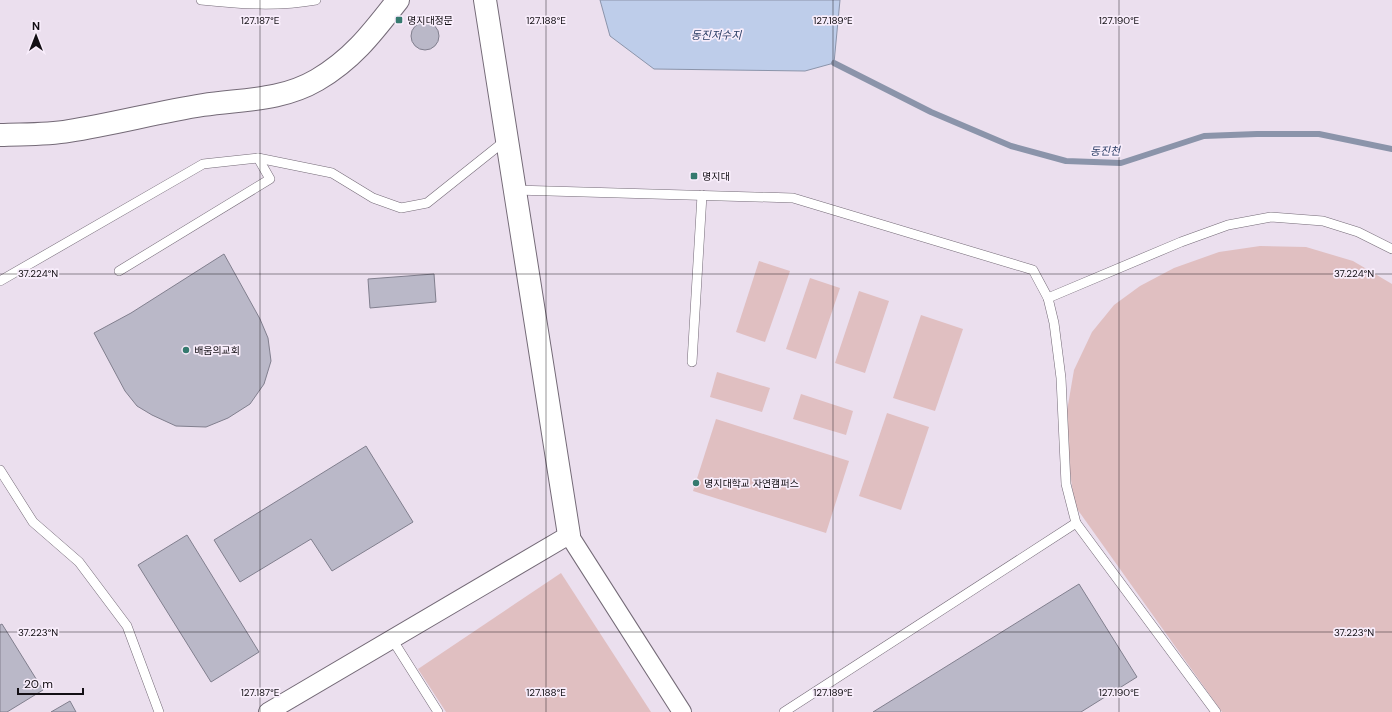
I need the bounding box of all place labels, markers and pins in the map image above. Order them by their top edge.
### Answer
place label: 명지대정문 [407,14,453,27]
marker: 명지대정문 [394,15,404,25]
place label: 명지대 [702,170,730,183]
marker: 명지대 [689,171,699,181]
place label: 배움의교회 [194,344,240,357]
marker: 배움의교회 [181,345,191,355]
place label: 명지대학교 자연캠퍼스 [704,477,799,490]
marker: 명지대학교 자연캠퍼스 [691,478,701,488]

